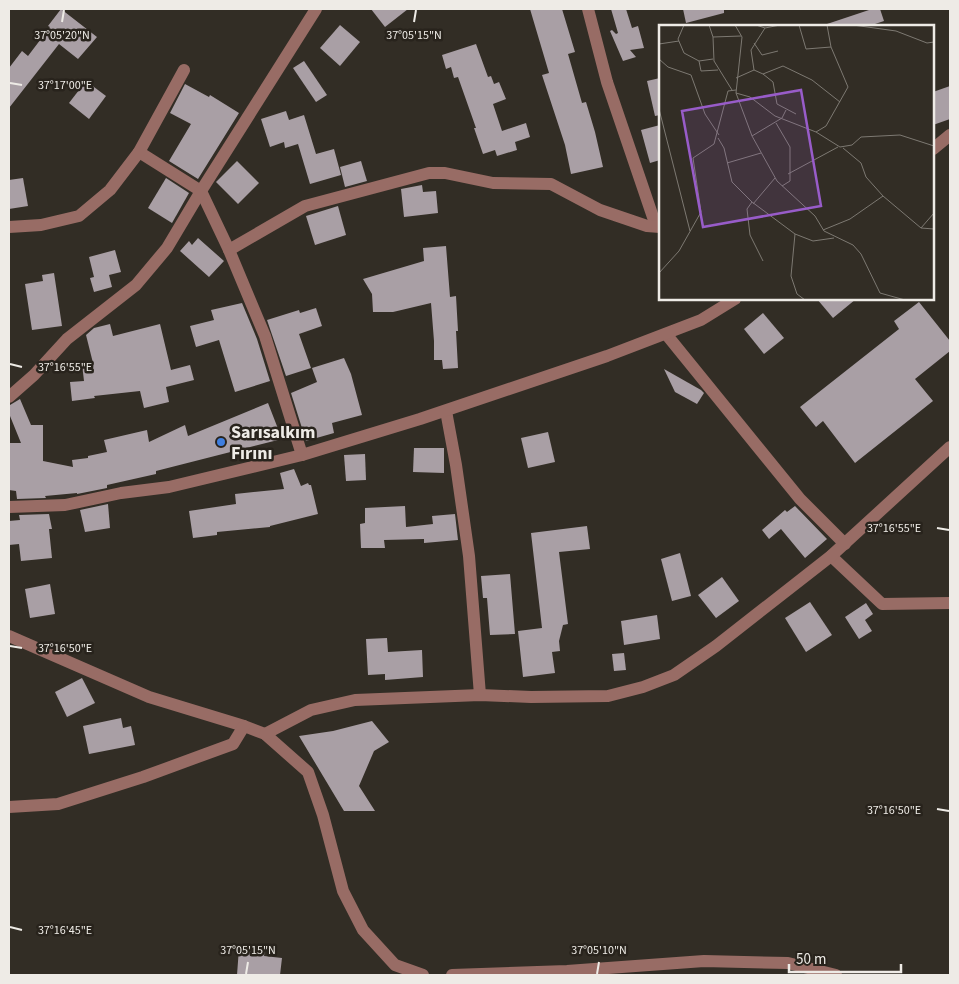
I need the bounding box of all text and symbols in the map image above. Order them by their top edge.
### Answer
inset map [659,25,934,300]
text: 37°05'20"N [34,27,90,44]
text: 37°05'15"N [386,27,442,44]
text: 37°17'00"E [38,77,92,94]
text: 37°16'55"E [38,359,92,376]
place label: Sarısalkım Fırını [231,420,316,466]
marker: Sarısalkım Fırını [215,436,227,448]
text: 37°16'55"E [867,520,921,537]
text: 37°16'50"E [38,640,92,657]
text: 37°16'50"E [867,802,921,819]
text: 37°16'45"E [38,922,92,939]
text: 37°05'15"N [220,942,276,959]
text: 37°05'10"N [571,942,627,959]
scale bar [789,942,902,974]
text: 50 m [796,949,826,970]

